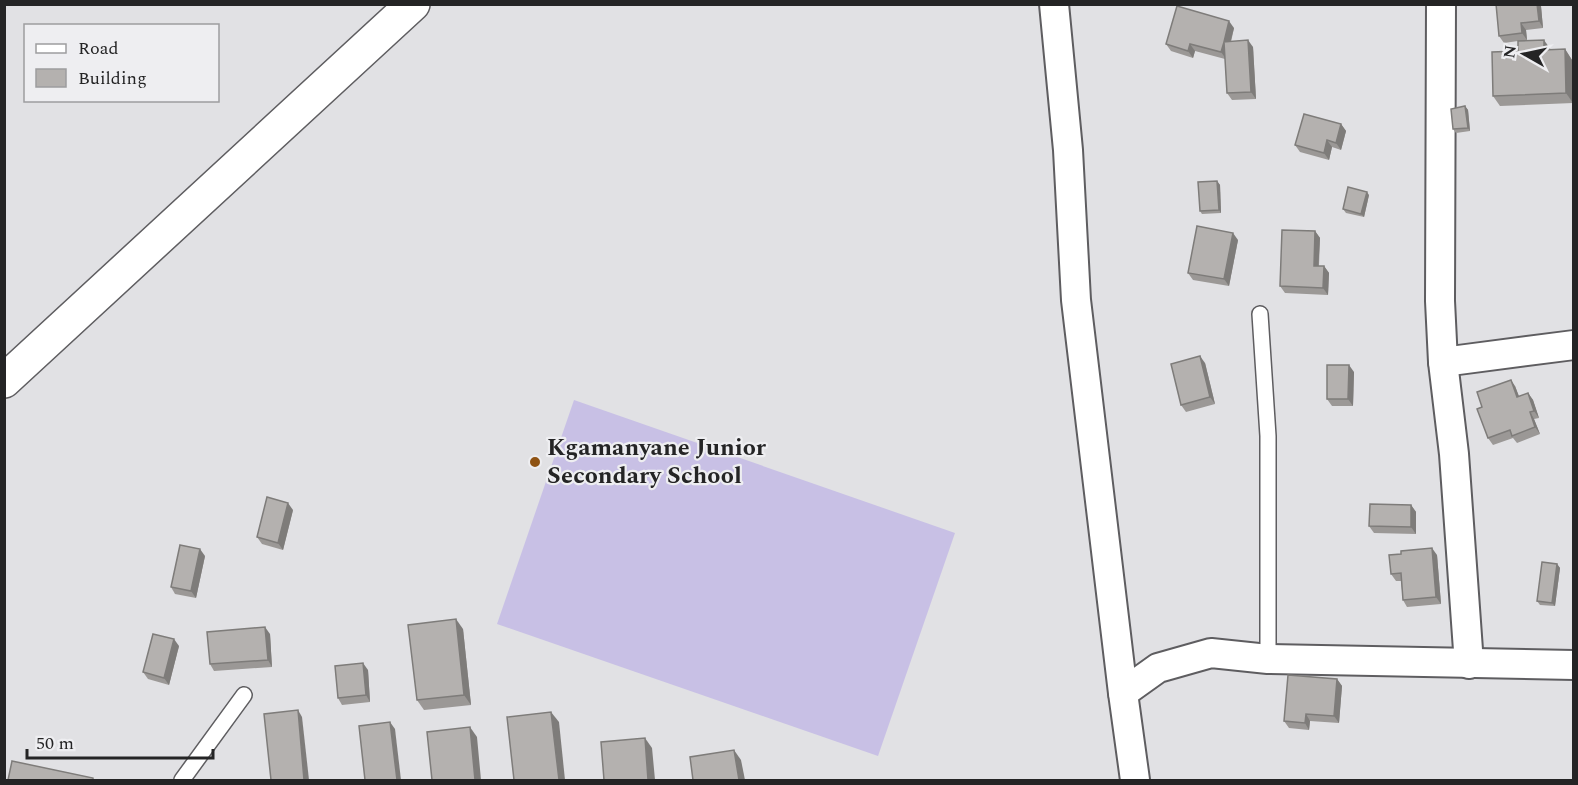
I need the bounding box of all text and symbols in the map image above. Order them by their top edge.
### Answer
legend [24,24,219,102]
north arrow [1494,24,1554,84]
text: Road [78,35,119,62]
text: N [1497,43,1523,60]
text: Building [78,65,147,92]
place label: Kgamanyane Junior Secondary School [547,430,767,494]
marker: Kgamanyane Junior Secondary School [528,455,542,469]
scale bar [27,722,213,760]
text: 50 m [36,730,74,757]

